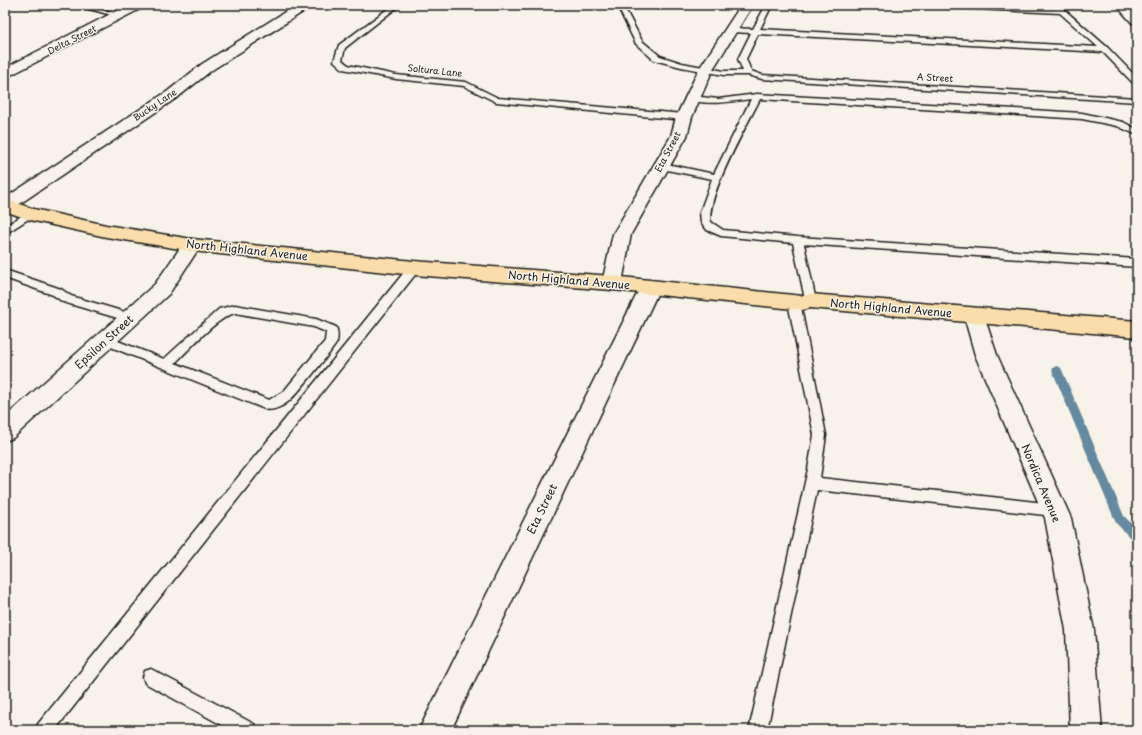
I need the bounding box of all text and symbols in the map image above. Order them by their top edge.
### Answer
street label: Delta Street [45,21,99,57]
street label: Soltura Lane [407,60,463,80]
street label: A Street [917,69,954,85]
street label: Bucky Lane [130,84,179,124]
street label: Eta Street [651,128,684,174]
street label: North Highland Avenue [185,235,309,264]
street label: North Highland Avenue [507,266,631,293]
street label: North Highland Avenue [829,294,953,321]
street label: Epsilon Street [70,310,137,373]
street label: Nordica Avenue [1017,441,1066,525]
street label: Eta Street [522,480,561,537]

